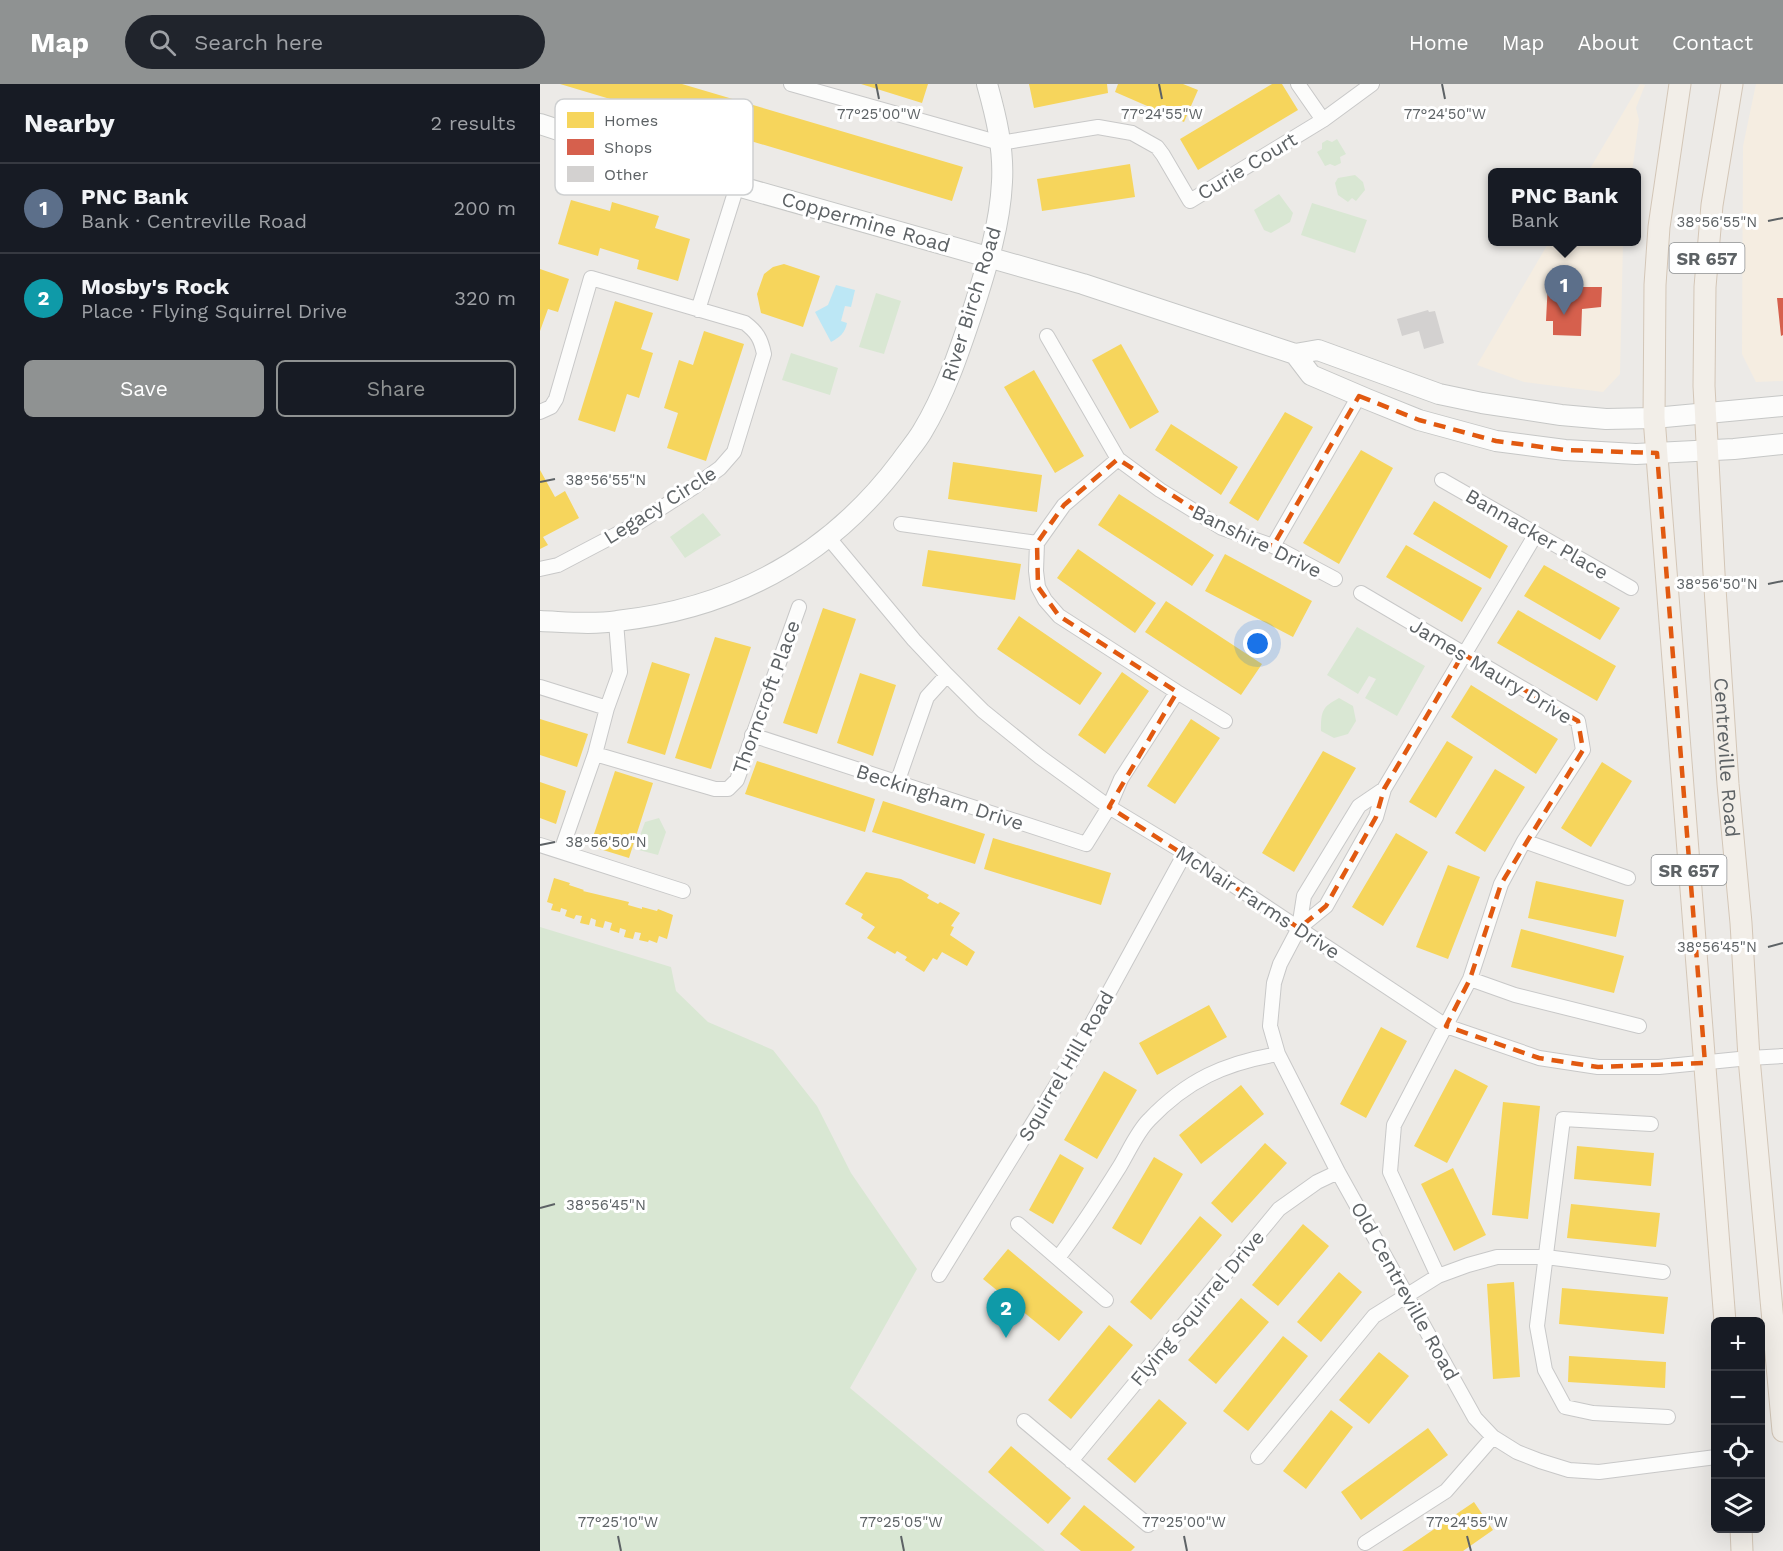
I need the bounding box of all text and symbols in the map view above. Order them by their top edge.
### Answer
search box [125,15,545,69]
text: Map [30,26,89,59]
icon: search [146,26,179,59]
text: Search here [194,30,323,55]
text: Home [1409,30,1469,55]
text: Map [1502,30,1545,55]
text: About [1578,30,1639,55]
text: Contact [1672,30,1753,55]
legend [555,99,753,195]
text: 77°25'00"W [837,105,921,123]
text: 77°24'55"W [1121,105,1203,123]
text: 77°24'50"W [1404,105,1486,123]
text: Nearby [24,108,115,138]
text: 2 results [431,111,516,135]
text: Homes [604,111,658,130]
street label: Curie Court [1193,127,1302,205]
text: Shops [604,138,652,157]
text: Other [604,165,649,184]
popup [1488,168,1641,246]
text: PNC Bank [1511,183,1618,208]
text: PNC Bank [81,184,188,209]
street label: Coppermine Road [779,186,953,258]
text: 1 [39,196,48,220]
text: 200 m [454,196,516,220]
text: Bank [1511,208,1559,232]
text: Bank · Centreville Road [81,209,307,233]
text: 38°56'55"N [1677,213,1757,231]
street label: River Birch Road [936,224,1006,384]
road number: SR 657 [1670,243,1744,273]
pin: 1 [1544,266,1584,315]
text: Mosby's Rock [81,274,229,299]
text: 2 [38,286,49,310]
text: 320 m [454,286,516,310]
text: Place · Flying Squirrel Drive [81,299,347,323]
button: Save [24,360,264,417]
button: Share [276,360,516,417]
street label: Legacy Circle [599,461,721,549]
text: 38°56'55"N [566,471,646,489]
street label: Bannacker Place [1461,483,1613,585]
street label: Banshire Drive [1188,499,1326,583]
text: 38°56'50"N [1676,575,1758,593]
street label: James Maury Drive [1405,613,1577,729]
street label: Thorncroft Place [727,617,805,777]
your location [1243,629,1272,658]
street label: Centreville Road [1709,677,1745,838]
street label: Beckingham Drive [853,759,1027,835]
text: 38°56'50"N [565,833,647,851]
street label: McNair Farms Drive [1172,840,1344,964]
road number: SR 657 [1652,855,1726,885]
text: 38°56'45"N [1677,938,1757,956]
street label: Squirrel Hill Road [1013,986,1119,1146]
text: 38°56'45"N [566,1196,646,1214]
street label: Old Centreville Road [1346,1197,1464,1385]
street label: Flying Squirrel Drive [1125,1225,1269,1391]
pin: 2 [986,1288,1026,1338]
map controls [1711,1317,1765,1533]
button: + [1711,1317,1765,1371]
button: − [1711,1371,1765,1425]
button: locate [1711,1425,1765,1479]
button: layers [1711,1479,1765,1533]
text: 77°25'10"W [578,1513,658,1531]
text: 77°25'05"W [859,1513,943,1531]
text: 77°25'00"W [1142,1513,1226,1531]
text: 77°24'55"W [1426,1513,1508,1531]

